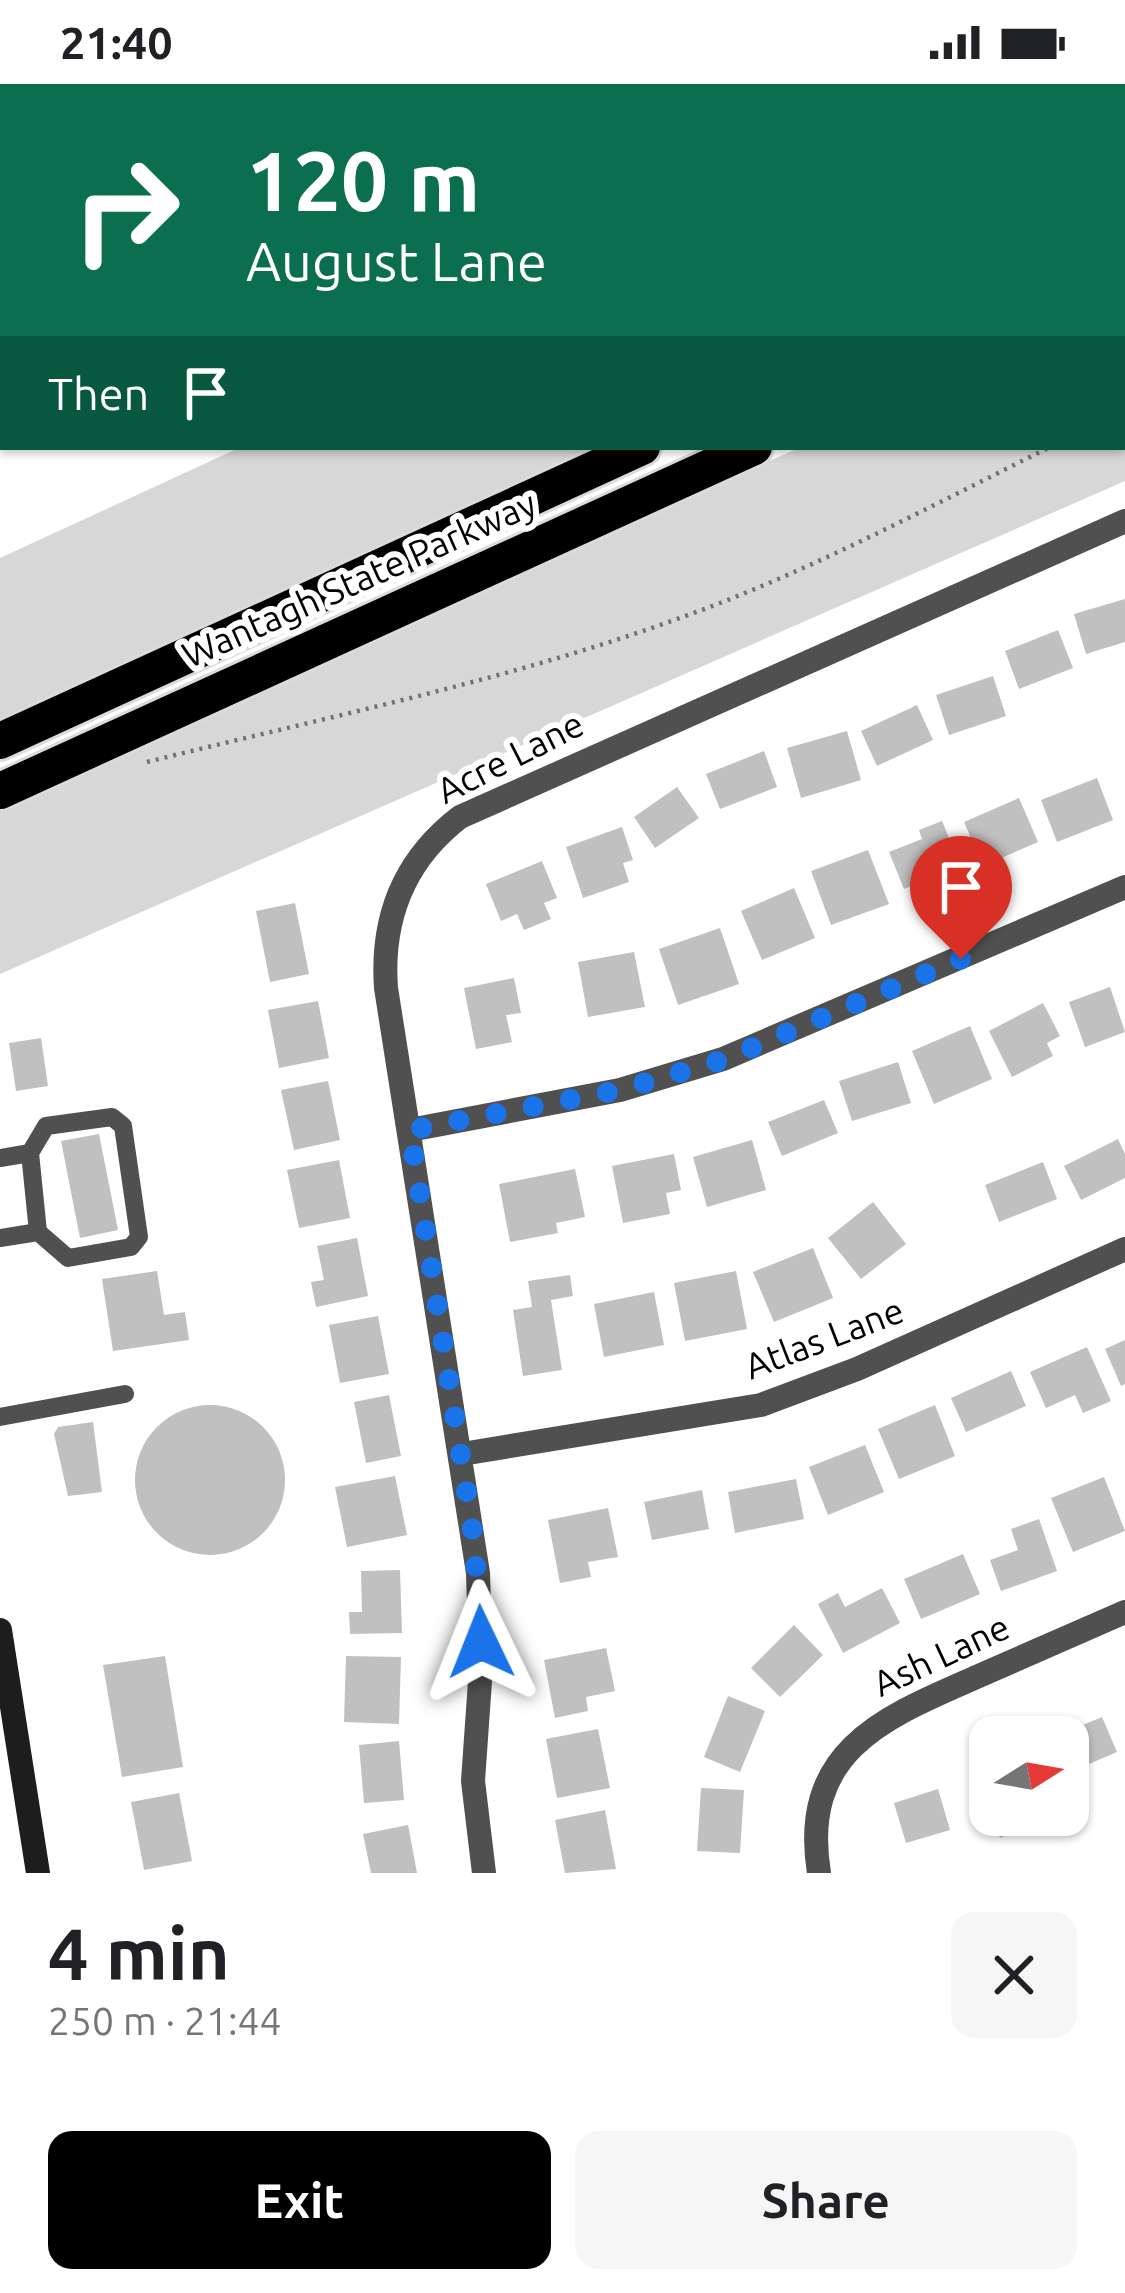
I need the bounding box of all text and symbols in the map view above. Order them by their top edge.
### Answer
text: 21:40 [60,17,173,68]
icon: right [48,132,204,288]
text: 120 m [246,133,480,227]
text: August Lane [246,231,547,291]
icon: arrive [173,360,239,426]
text: Then [48,368,149,419]
street label: Wantagh State Parkway [176,482,542,675]
street label: Acre Lane [430,702,590,811]
pin [910,836,1012,959]
icon: arrive [928,854,994,920]
street label: Atlas Lane [739,1289,909,1387]
position arrow [418,1579,544,1705]
street label: Ash Lane [866,1605,1015,1704]
north arrow [969,1716,1089,1836]
map controls [969,1716,1089,1836]
button: close [951,1912,1077,2038]
text: 4 min [48,1913,230,1994]
text: 250 m · 21:44 [48,1999,282,2042]
button: Exit [48,2131,551,2269]
button: Share [575,2131,1077,2269]

